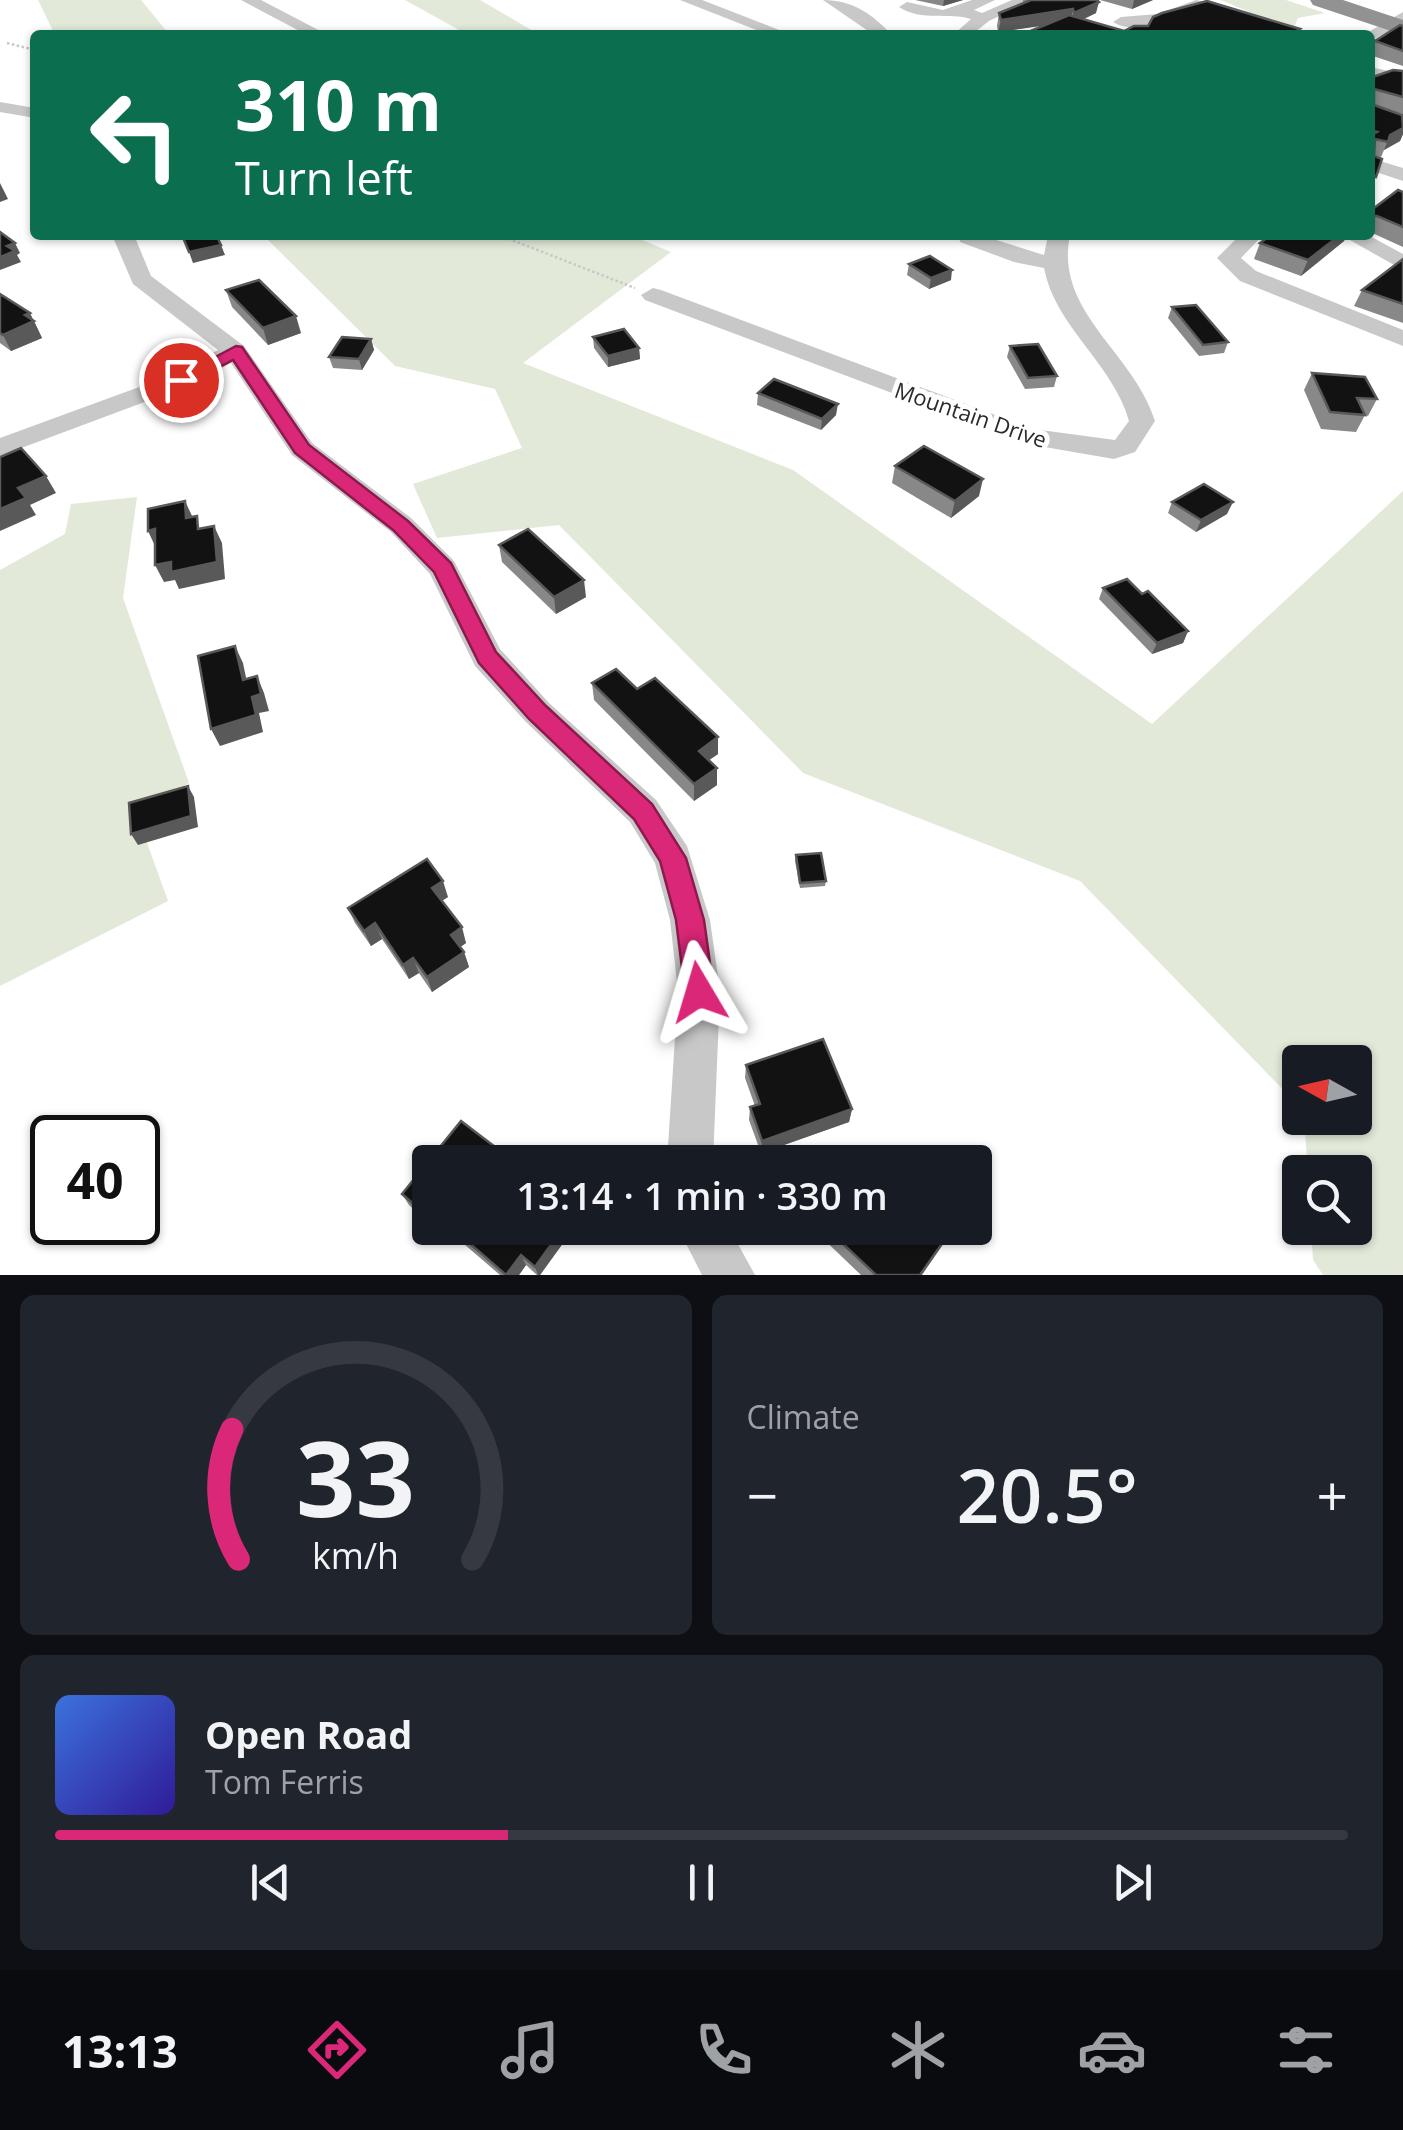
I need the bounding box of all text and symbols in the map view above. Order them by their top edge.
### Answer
text: 310 m [235,56,442,152]
icon: left [70,70,200,200]
text: Turn left [235,147,413,208]
pin [139,338,224,423]
icon: arrive [154,353,209,408]
street label: Mountain Drive [891,374,1051,454]
position arrow [647,940,751,1044]
north arrow [1282,1045,1372,1135]
map controls [1282,1045,1372,1245]
speed limit sign: 40 [30,1115,160,1245]
button: search [1282,1155,1372,1245]
text: 13:14 · 1 min · 330 m [516,1169,888,1221]
text: Climate [747,1395,860,1438]
text: 33 [296,1406,415,1547]
text: 20.5° [957,1443,1138,1545]
text: − [747,1457,778,1532]
text: + [1317,1457,1348,1532]
text: km/h [312,1531,399,1579]
text: Open Road [205,1708,412,1760]
text: Tom Ferris [205,1760,364,1803]
icon: previous [243,1855,298,1910]
icon: pause [674,1855,729,1910]
icon: next [1105,1855,1160,1910]
icon: directions [302,2015,372,2085]
icon: music [495,2015,565,2085]
icon: phone [689,2015,759,2085]
icon: climate [883,2015,953,2085]
icon: car [1077,2015,1147,2085]
icon: filters [1271,2015,1341,2085]
text: 13:13 [62,2020,178,2081]

